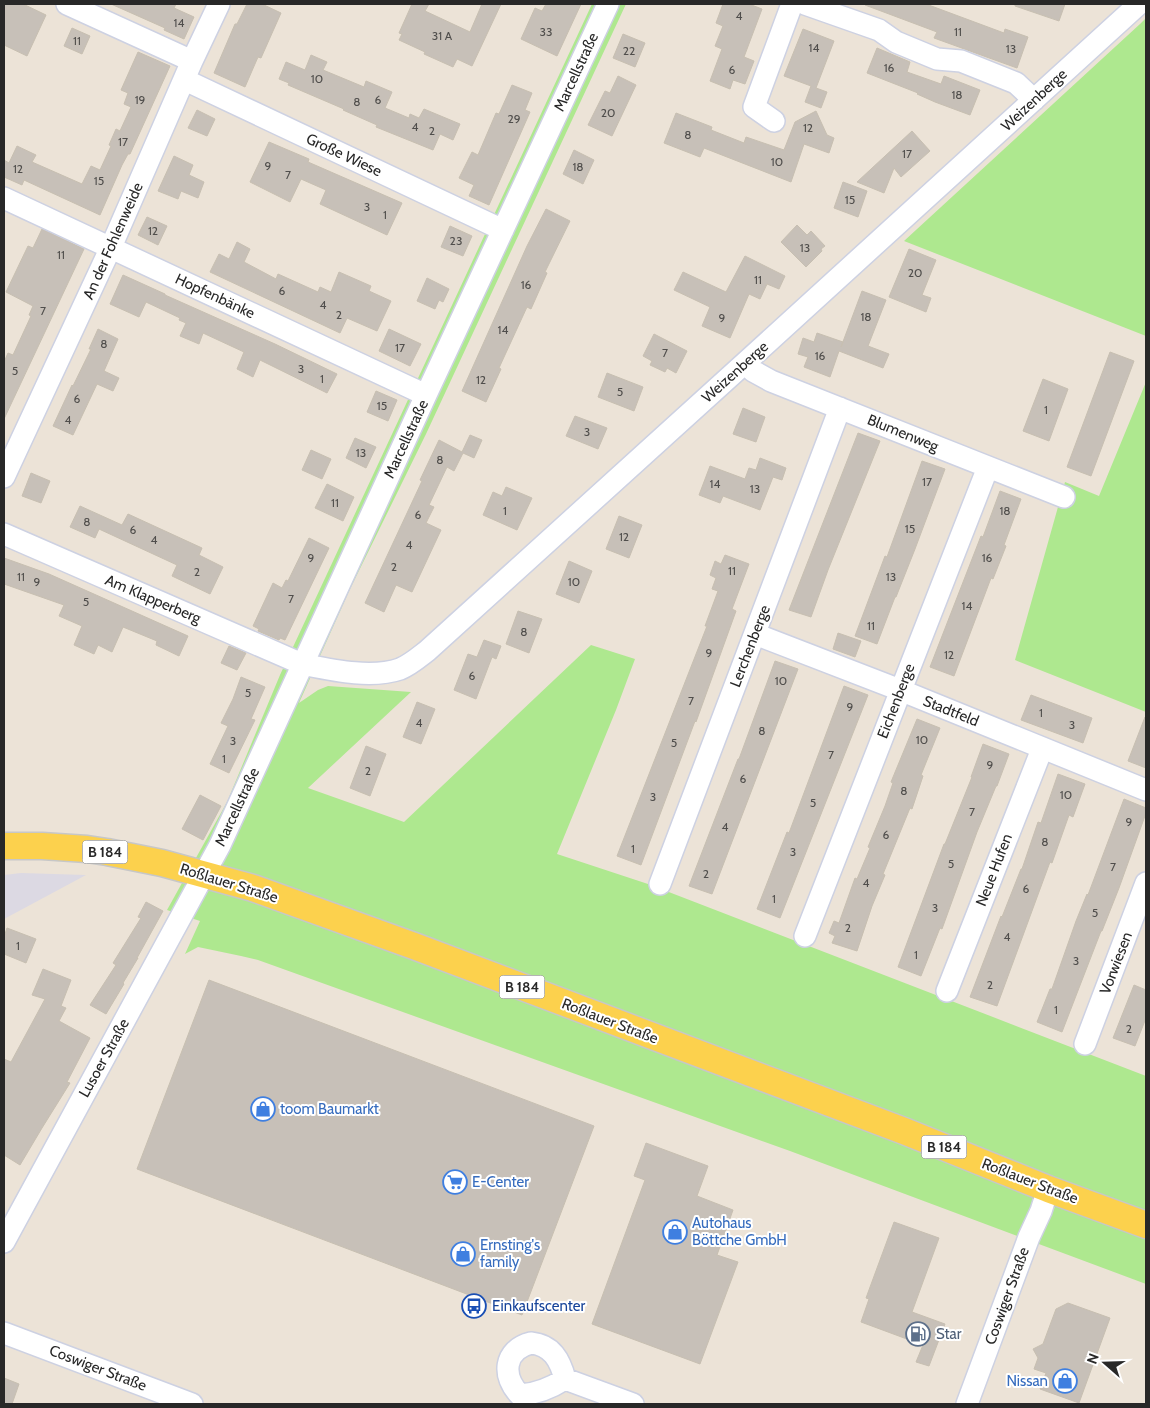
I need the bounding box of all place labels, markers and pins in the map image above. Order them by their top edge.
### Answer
shop icon: toom Baumarkt [250,1096,276,1122]
place label: toom Baumarkt [280,1100,379,1118]
supermarket icon: E-Center [442,1169,468,1195]
place label: E-Center [472,1173,529,1191]
place label: Autohaus Böttche GmbH [692,1214,787,1249]
shop icon: Autohaus Böttche GmbH [662,1219,688,1245]
place label: Ernsting's family [480,1236,540,1271]
shop icon: Ernsting's family [450,1241,476,1267]
bus stop icon: Einkaufscenter [461,1293,487,1319]
place label: Einkaufscenter [492,1297,585,1315]
fuel station icon: Star [905,1321,931,1347]
place label: Star [936,1325,962,1343]
shop icon: Nissan [1052,1368,1078,1394]
place label: Nissan [1006,1372,1048,1390]

